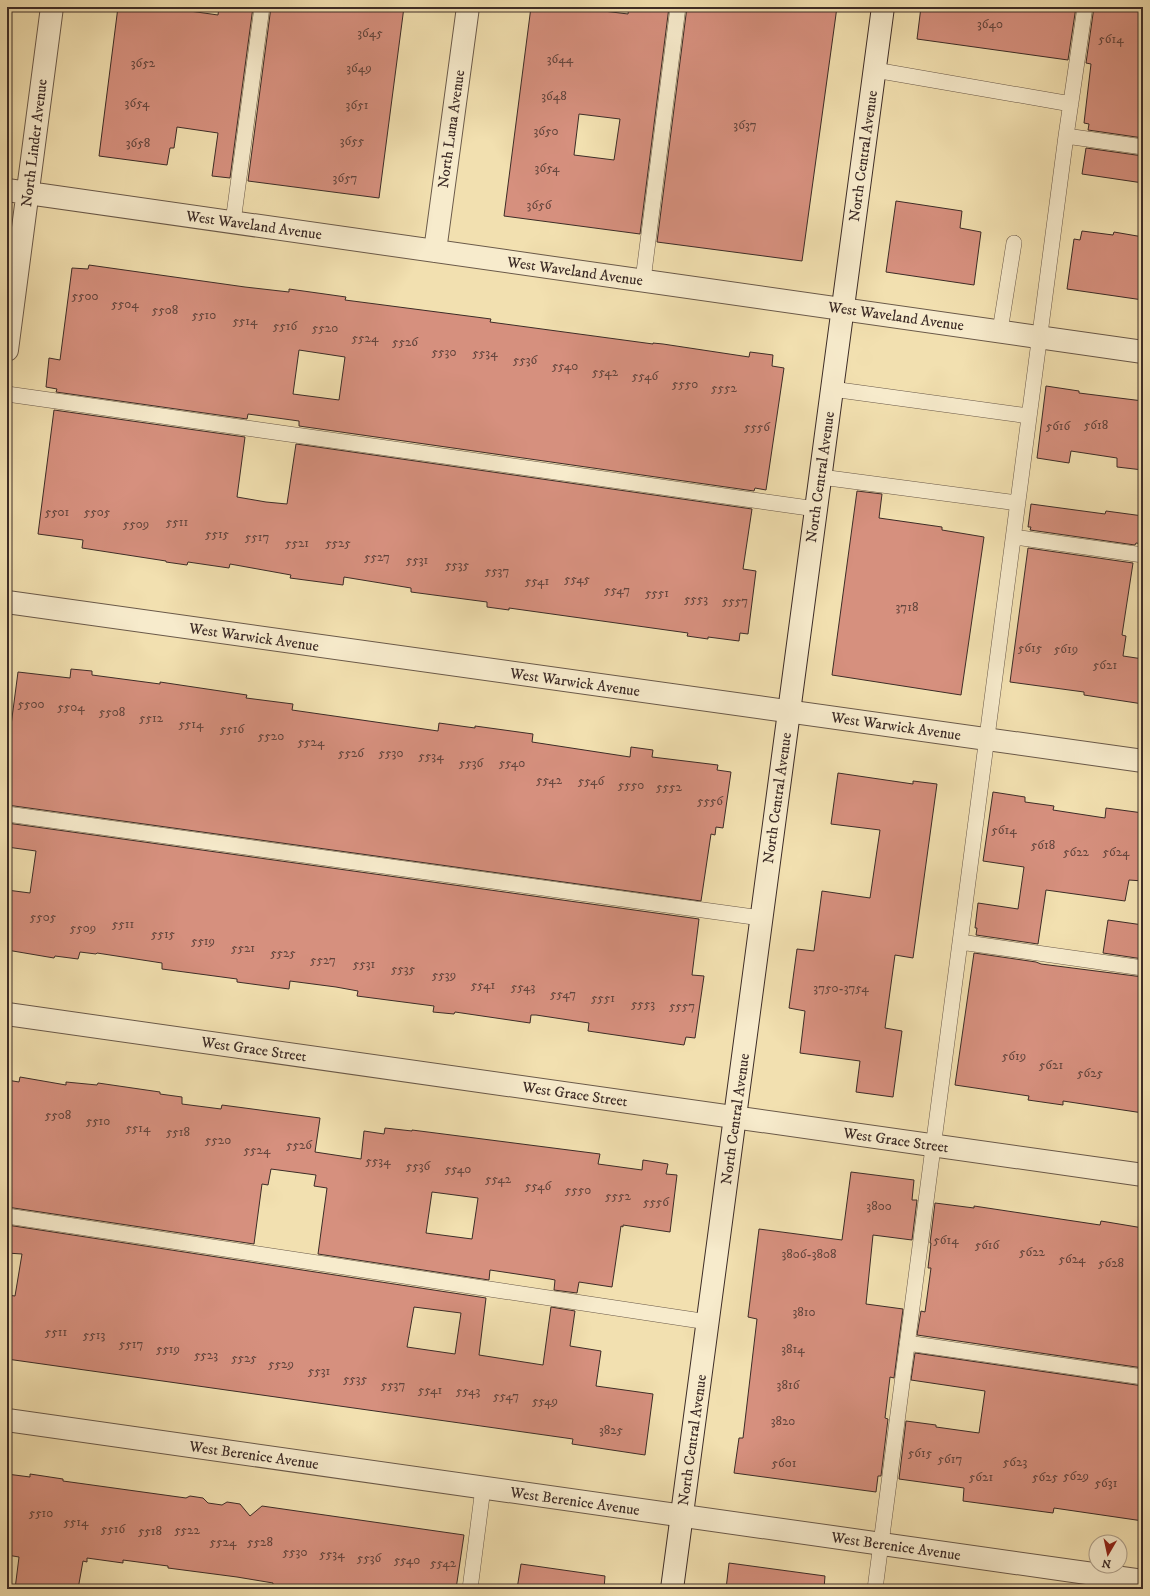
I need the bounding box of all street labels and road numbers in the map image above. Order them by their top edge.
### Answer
street label: North Luna Avenue [434,69,469,190]
street label: North Linder Avenue [17,78,52,208]
street label: North Central Avenue [845,89,882,223]
street label: West Waveland Avenue [184,206,323,244]
street label: West Waveland Avenue [505,252,644,290]
street label: West Waveland Avenue [826,297,965,335]
street label: North Central Avenue [802,410,839,544]
street label: West Warwick Avenue [187,619,320,656]
street label: West Warwick Avenue [508,664,641,701]
street label: West Warwick Avenue [829,708,962,745]
street label: North Central Avenue [759,731,796,865]
street label: West Grace Street [199,1033,308,1066]
street label: North Central Avenue [717,1052,754,1186]
street label: West Grace Street [520,1078,629,1111]
street label: West Grace Street [841,1124,950,1157]
street label: North Central Avenue [674,1373,711,1507]
street label: West Berenice Avenue [187,1437,320,1474]
street label: West Berenice Avenue [508,1483,641,1520]
street label: West Berenice Avenue [829,1528,962,1565]

